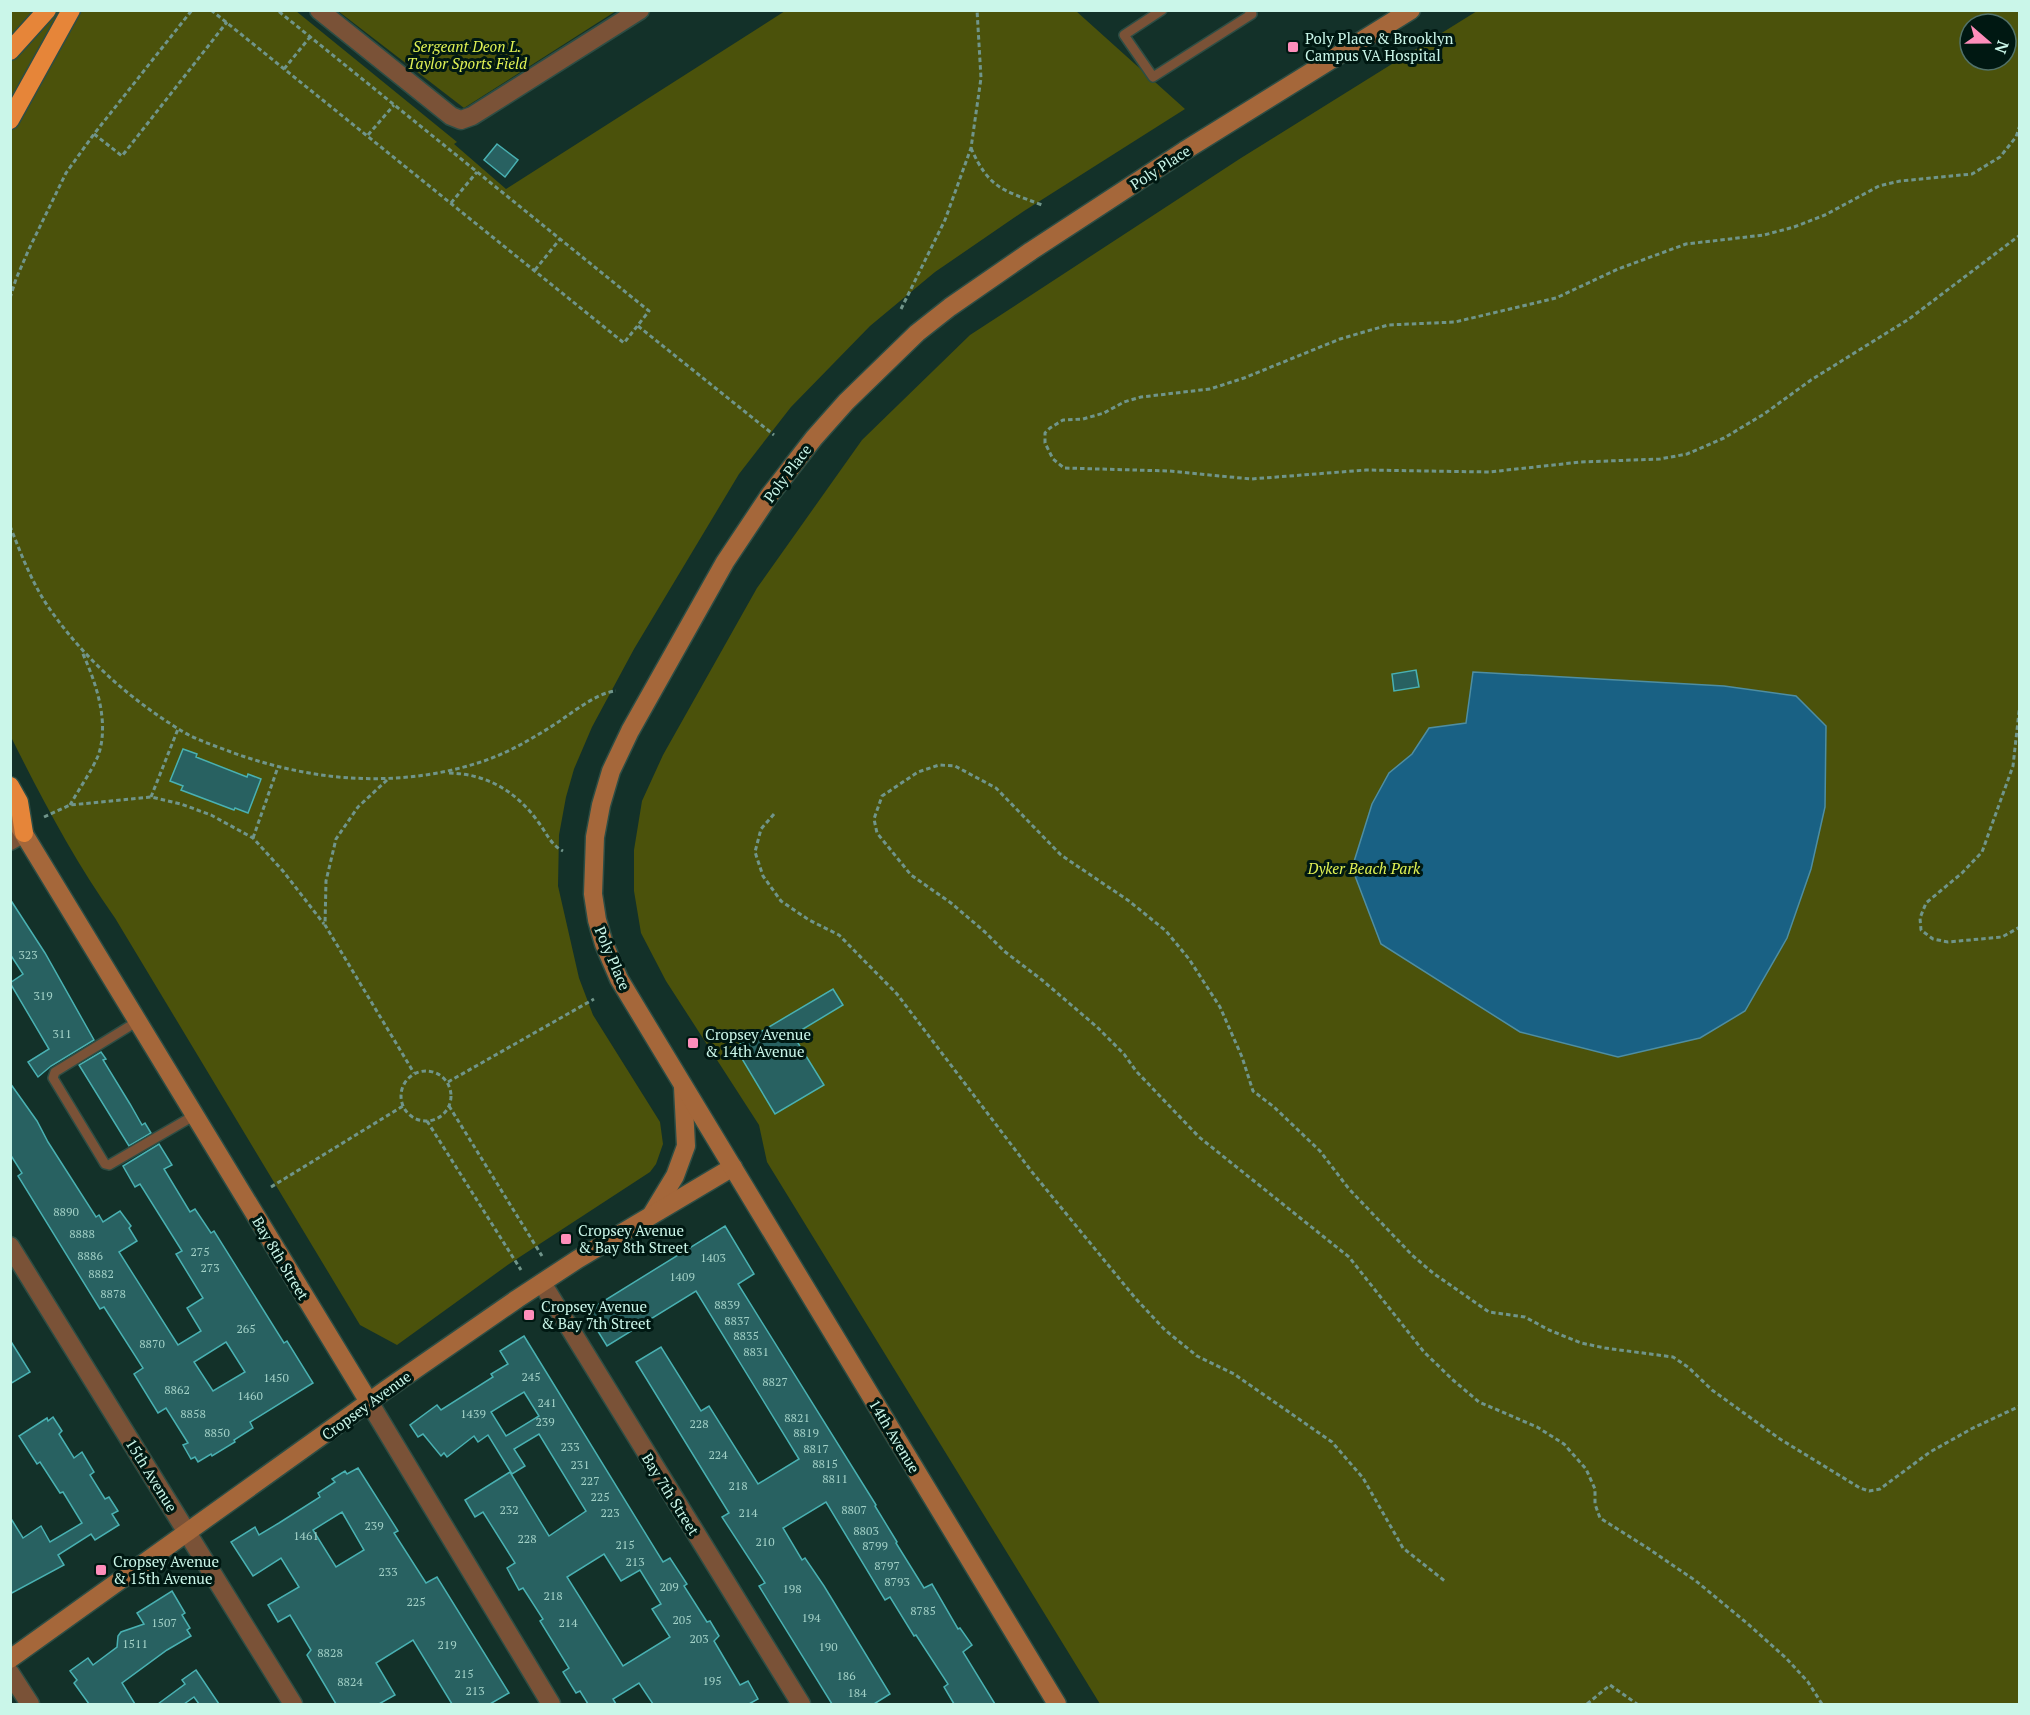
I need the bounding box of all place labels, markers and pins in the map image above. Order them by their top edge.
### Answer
place label: Poly Place & Brooklyn Campus VA Hospital [1305,28,1454,65]
marker: Poly Place & Brooklyn Campus VA Hospital [1286,40,1300,54]
place label: Cropsey Avenue & 14th Avenue [705,1024,811,1061]
marker: Cropsey Avenue & 14th Avenue [686,1036,700,1050]
place label: Cropsey Avenue & Bay 8th Street [578,1220,689,1257]
marker: Cropsey Avenue & Bay 8th Street [559,1232,573,1246]
place label: Cropsey Avenue & Bay 7th Street [541,1296,652,1333]
marker: Cropsey Avenue & Bay 7th Street [522,1308,536,1322]
place label: Cropsey Avenue & 15th Avenue [113,1551,219,1588]
marker: Cropsey Avenue & 15th Avenue [94,1563,108,1577]

